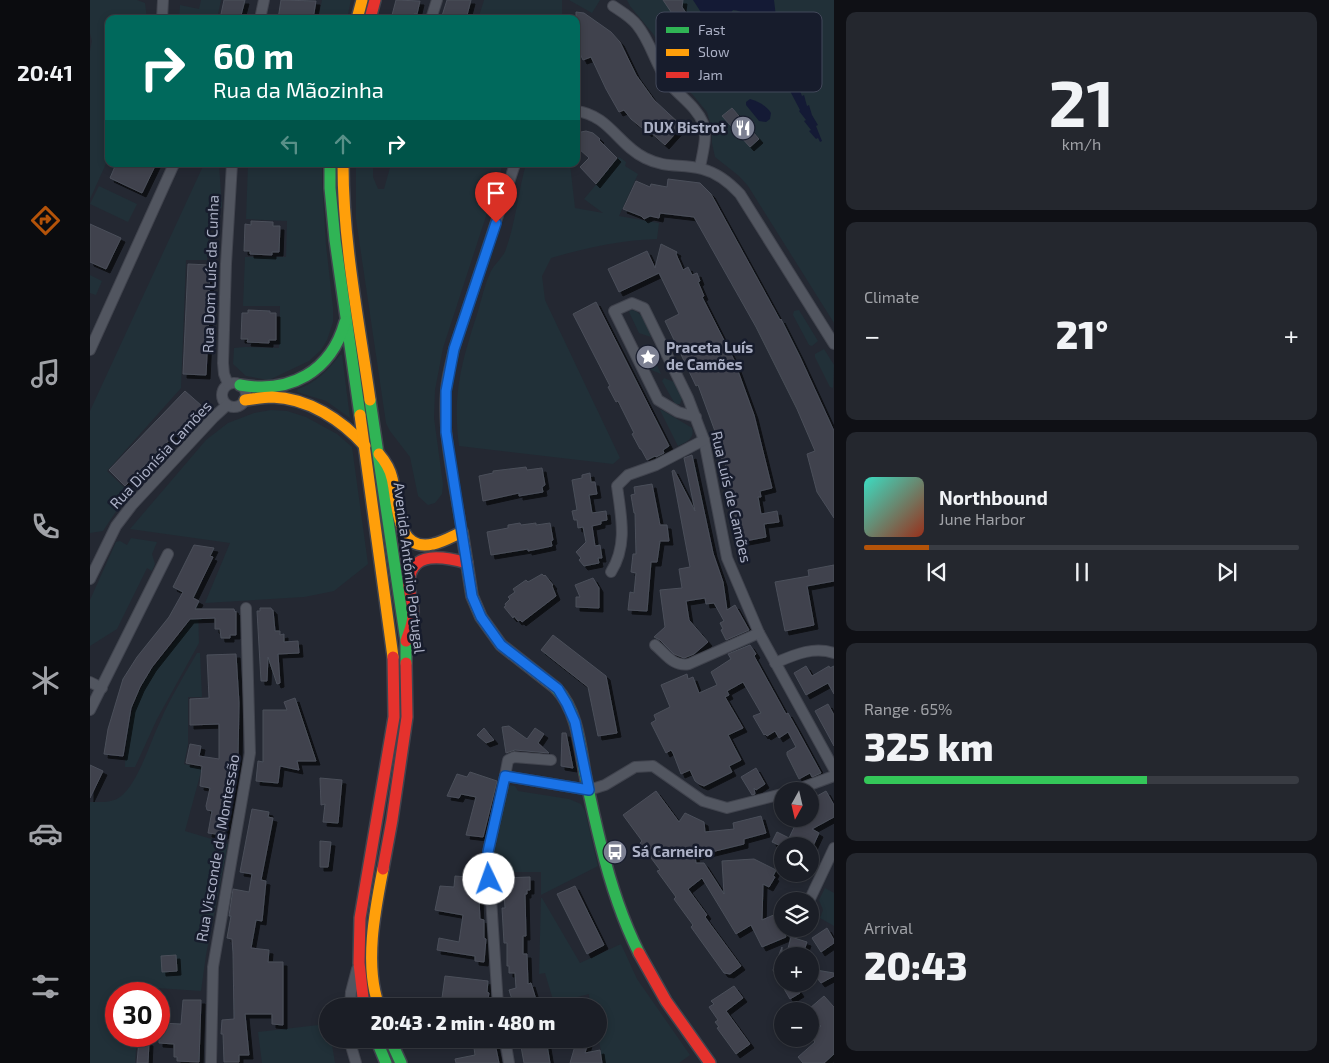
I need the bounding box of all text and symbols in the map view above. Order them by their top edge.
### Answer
legend [656,12,822,92]
text: Fast [698,21,725,38]
text: 60 m [213,34,294,76]
icon: right [130,35,195,100]
text: Slow [698,43,730,60]
text: 20:41 [17,59,73,85]
text: 21 [1049,62,1114,140]
text: Jam [698,66,723,83]
text: Rua da Mãozinha [213,76,384,102]
restaurant icon: DUX Bistrot [730,115,756,141]
place label: DUX Bistrot [643,118,726,136]
icon: left [276,130,304,158]
icon: ahead [329,130,357,158]
icon: right [382,130,410,158]
text: km/h [1062,134,1101,153]
pin [475,172,517,223]
icon: arrive [482,179,510,207]
street label: Rua Dom Luís da Cunha [198,195,222,353]
icon: directions [28,203,63,238]
text: Climate [864,287,919,306]
text: 21° [1056,311,1108,357]
text: − [864,318,880,352]
text: + [1284,318,1299,352]
place label: Praceta Luís de Camões [666,338,753,373]
place icon: Praceta Luís de Camões [635,344,661,370]
icon: music [28,356,63,391]
street label: Rua Dionísia Camões [106,397,215,512]
street label: Rua Luís de Camões [708,429,756,564]
street label: Avenida António Portugal [391,481,429,655]
text: Northbound [939,486,1048,509]
icon: phone [28,509,63,544]
text: June Harbor [939,509,1026,528]
icon: previous [923,558,951,586]
icon: pause [1068,558,1096,586]
icon: next [1213,558,1241,586]
icon: climate [28,663,63,698]
text: Range · 65% [864,699,952,718]
text: 325 km [864,723,993,769]
street label: Rua Visconde de Montessão [192,753,242,943]
north arrow [774,782,819,828]
map controls [774,782,819,1047]
icon: car [28,816,63,851]
button: search [774,837,819,882]
bus stop icon: Sá Carneiro [602,839,628,865]
place label: Sá Carneiro [632,842,713,860]
position arrow [462,852,514,904]
button: layers [774,892,819,937]
text: Arrival [864,918,913,937]
text: 20:43 [864,942,968,988]
button: + [774,947,819,992]
icon: filters [28,969,63,1004]
speed limit sign: 30 [105,982,170,1047]
button: − [774,1002,819,1047]
text: 20:43 · 2 min · 480 m [371,1011,555,1034]

